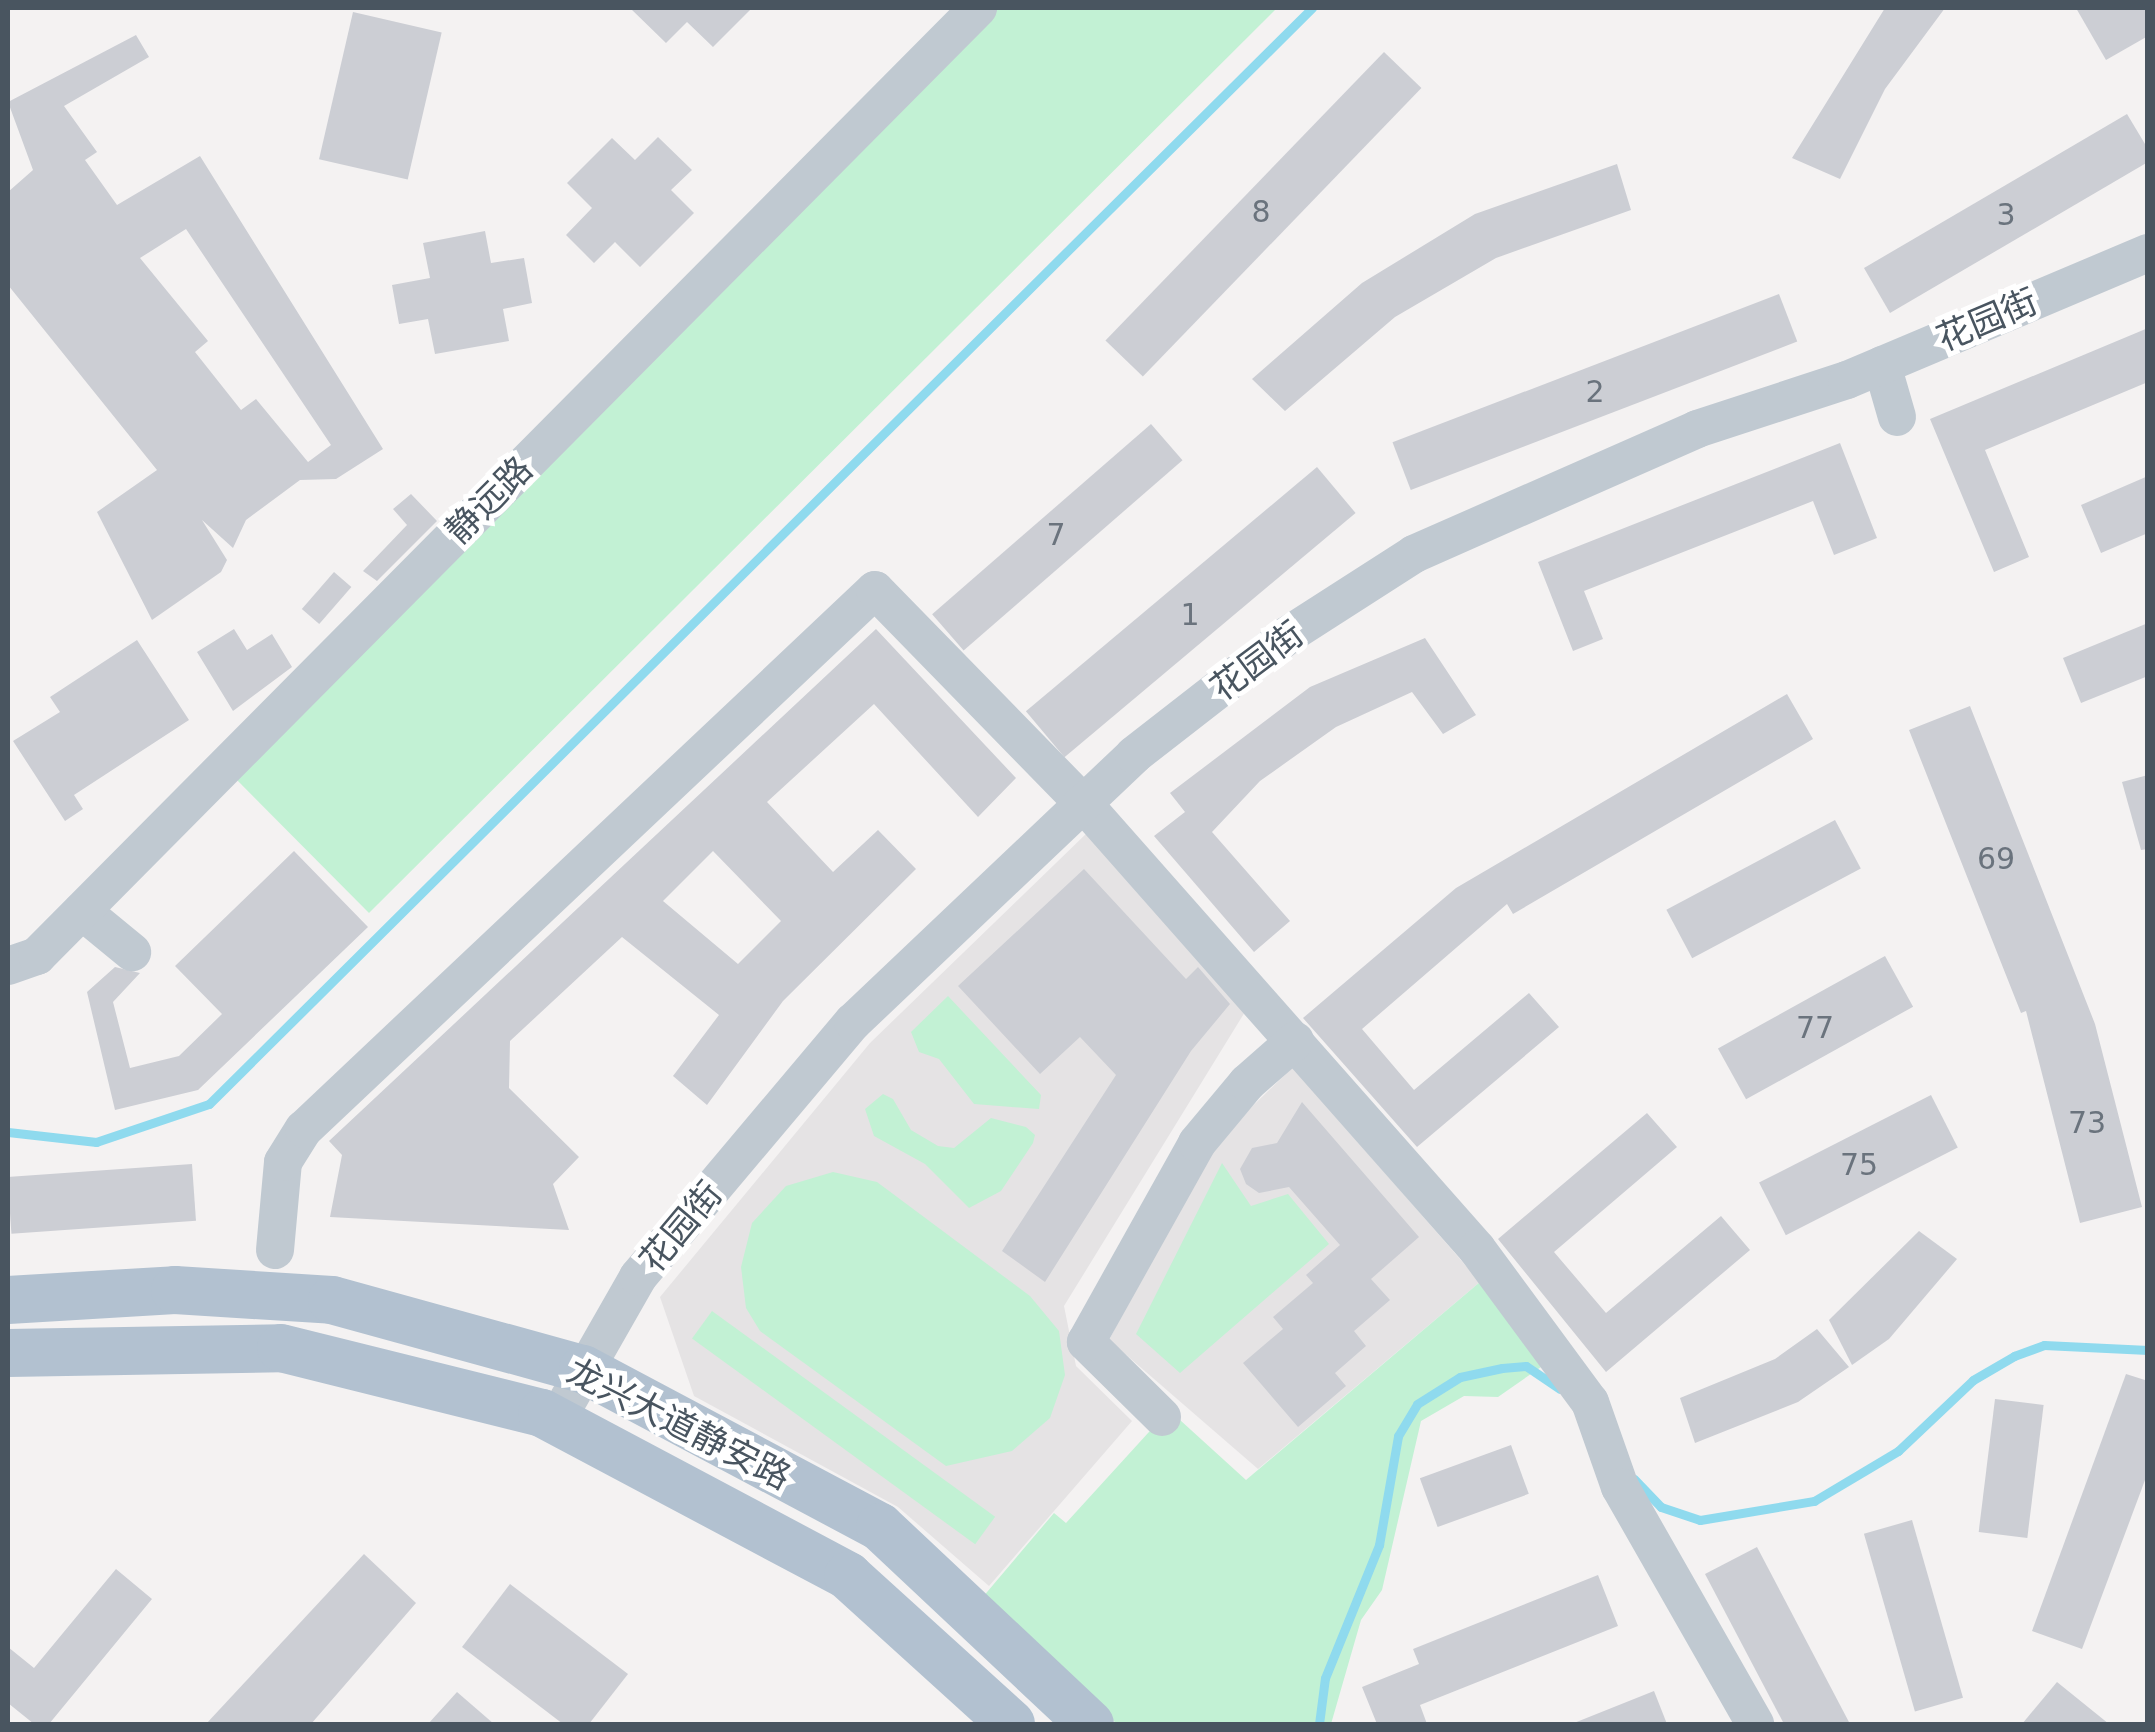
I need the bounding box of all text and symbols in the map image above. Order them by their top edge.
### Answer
house number: 8 [1251,194,1271,230]
house number: 3 [1996,197,2016,233]
street label: 花园街 [1930,280,2044,360]
house number: 2 [1585,374,1605,410]
street label: 静远路 [437,448,541,552]
house number: 7 [1046,517,1066,553]
house number: 1 [1180,597,1200,633]
street label: 花园街 [1202,613,1312,709]
house number: 69 [1977,841,2015,877]
house number: 77 [1796,1010,1834,1046]
house number: 73 [2068,1105,2106,1141]
house number: 75 [1840,1147,1878,1183]
street label: 花园街 [631,1173,731,1281]
street label: 龙兴大道静安路 [560,1350,798,1498]

